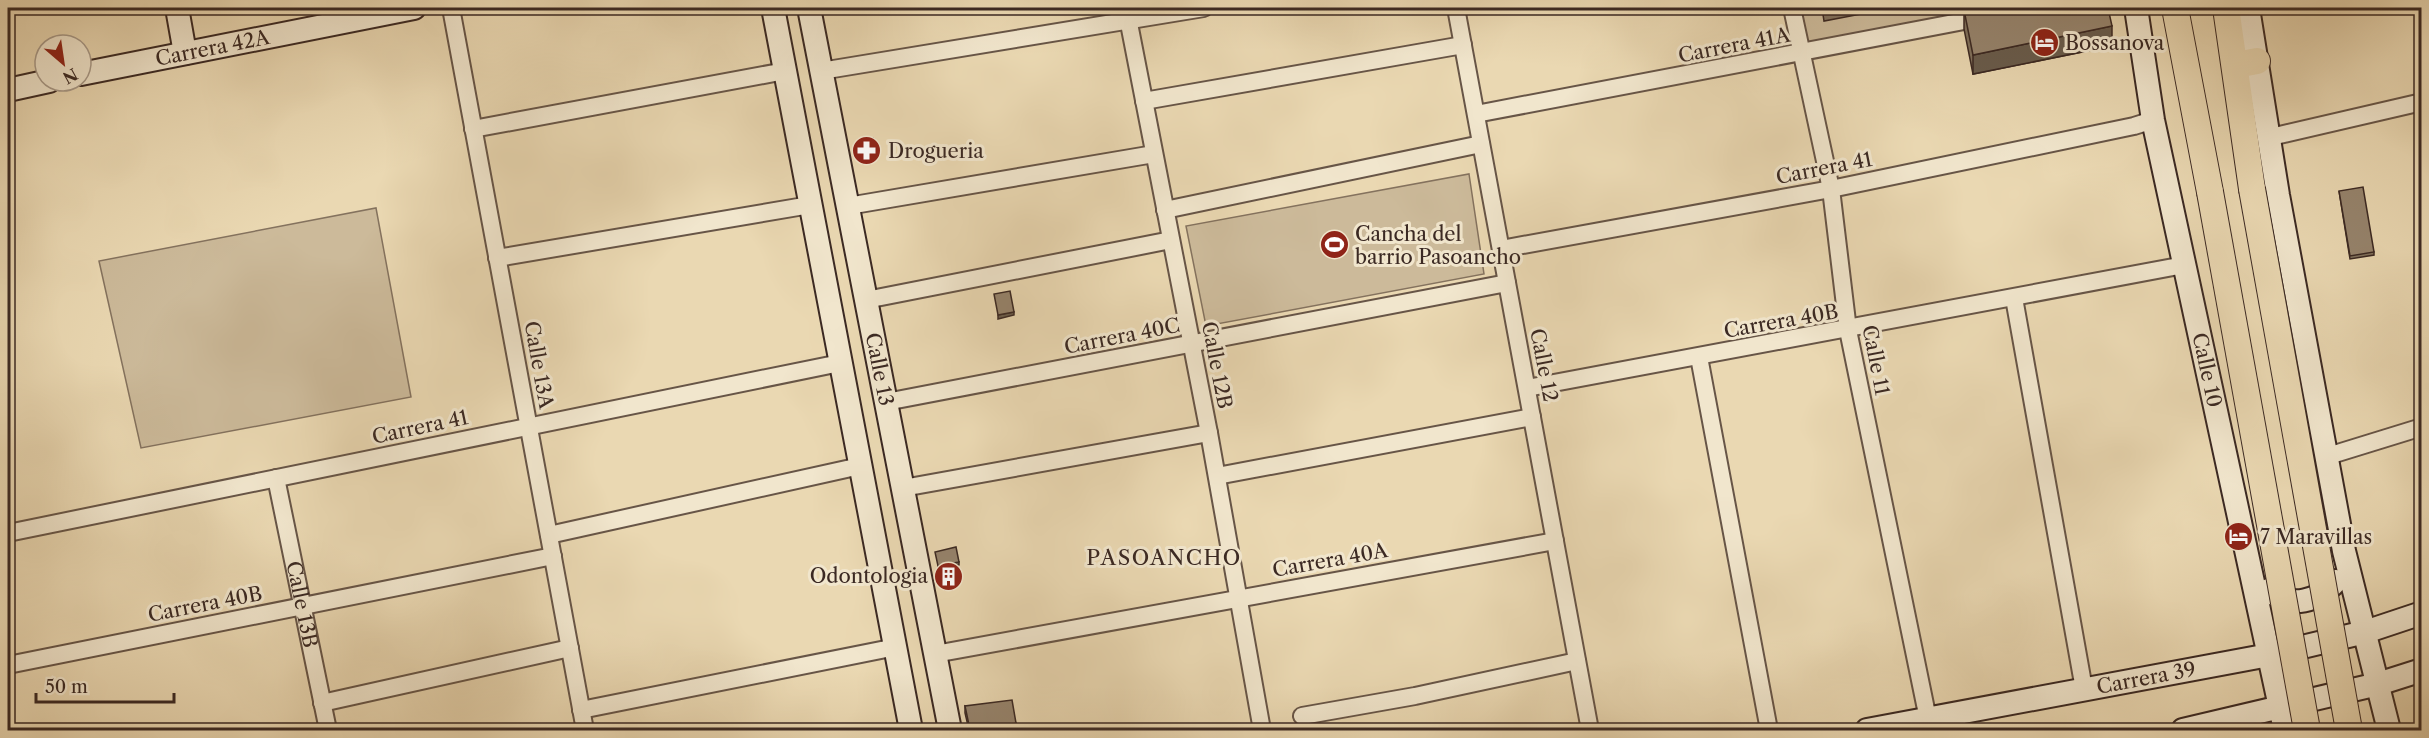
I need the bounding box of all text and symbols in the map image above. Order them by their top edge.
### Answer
street label: Carrera 41A [1676,22,1793,68]
street label: Carrera 42A [153,25,273,71]
hotel icon: Bossanova [2028,27,2060,59]
place label: Bossanova [2065,31,2165,55]
north arrow [33,33,93,93]
text: N [59,64,81,88]
pharmacy icon: Drogueria [851,135,883,167]
place label: Drogueria [888,139,984,163]
street label: Carrera 41 [1774,147,1875,189]
place label: Cancha del barrio Pasoancho [1355,222,1521,269]
sports icon: Cancha del barrio Pasoancho [1318,229,1350,261]
street label: Carrera 40B [1722,299,1840,343]
street label: Carrera 40C [1062,313,1182,359]
street label: Calle 13A [519,319,559,412]
street label: Calle 12B [1197,319,1237,411]
street label: Calle 11 [1857,323,1895,398]
street label: Calle 12 [1525,326,1563,404]
street label: Calle 10 [2187,330,2227,409]
street label: Calle 13 [861,331,898,408]
street label: Carrera 41 [370,405,471,449]
hotel icon: 7 Maravillas [2223,521,2255,553]
place label: 7 Maravillas [2260,525,2372,549]
street label: Carrera 40A [1271,538,1391,582]
district label: PASOANCHO [1086,545,1242,570]
street label: Calle 13B [281,559,323,650]
building icon: Odontologia [933,560,965,592]
place label: Odontologia [810,564,928,588]
street label: Carrera 40B [146,581,264,627]
street label: Carrera 39 [2095,657,2198,699]
scale bar [36,666,174,704]
text: 50 m [45,676,88,698]

